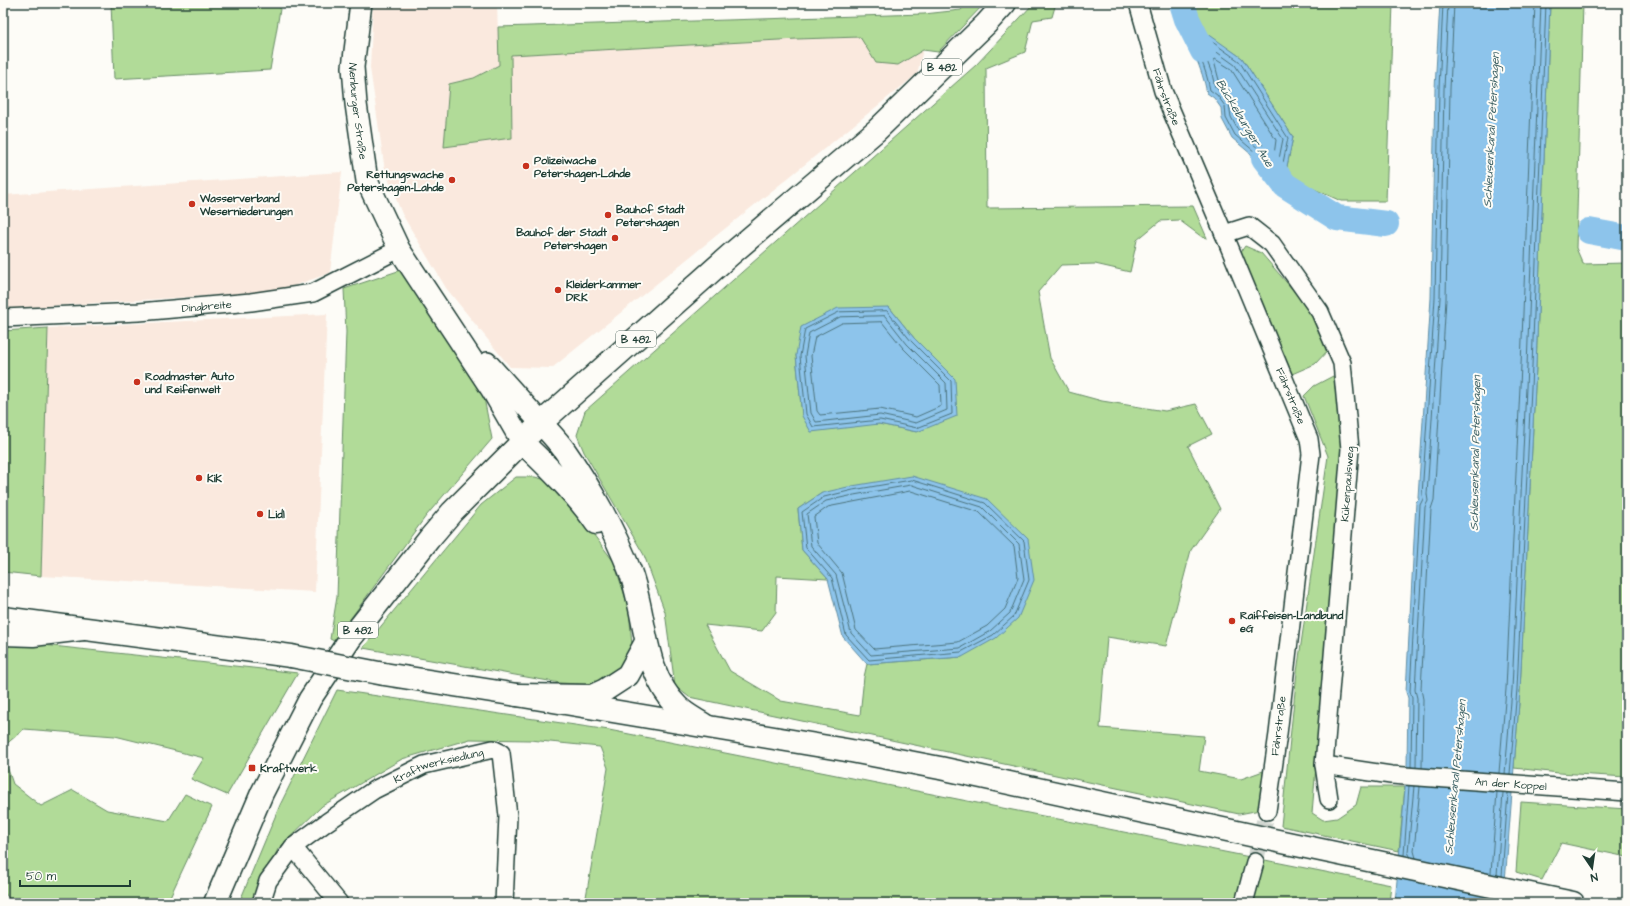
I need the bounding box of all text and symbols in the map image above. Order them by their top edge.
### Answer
water label: Schleusenkanal Petershagen [1479,51,1505,208]
road number: B 482 [922,59,962,75]
street label: Nienburger Straße [345,62,371,160]
street label: Fährstraße [1149,66,1184,128]
water label: Bückeburger Aue [1211,76,1278,171]
place label: Polizeiwache Petershagen-Lahde [534,153,631,183]
marker: Polizeiwache Petershagen-Lahde [521,161,531,171]
place label: Rettungswache Petershagen-Lahde [347,167,444,197]
marker: Rettungswache Petershagen-Lahde [447,175,457,185]
place label: Wasserverband Weserniederungen [199,191,293,221]
marker: Wasserverband Weserniederungen [187,199,197,209]
place label: Bauhof Stadt Petershagen [616,202,685,232]
marker: Bauhof Stadt Petershagen [603,210,613,220]
place label: Bauhof der Stadt Petershagen [516,225,608,255]
marker: Bauhof der Stadt Petershagen [610,233,620,243]
place label: Kleiderkammer DRK [566,277,642,305]
marker: Kleiderkammer DRK [553,285,563,295]
street label: Dingbreite [181,297,232,316]
road number: B 482 [616,331,656,347]
street label: Fährstraße [1272,365,1309,427]
place label: Roadmaster Auto und Reifenwelt [144,369,235,397]
water label: Schleusenkanal Petershagen [1466,374,1486,531]
marker: Roadmaster Auto und Reifenwelt [132,377,142,387]
street label: Kükenpaulsweg [1337,446,1359,522]
place label: KiK [207,471,222,486]
marker: KiK [194,473,204,483]
place label: Lidl [268,507,285,522]
marker: Lidl [255,509,265,519]
place label: Raiffeisen-Landbund eG [1239,608,1344,636]
marker: Raiffeisen-Landbund eG [1227,616,1237,626]
road number: B 482 [338,622,378,638]
street label: Fährstraße [1267,695,1290,757]
water label: Schleusenkanal Petershagen [1440,698,1472,855]
street label: Kraftwerksiedlung [391,744,486,787]
place label: Kraftwerk [260,761,317,776]
marker: Kraftwerk [247,763,257,773]
street label: An der Koppel [1475,774,1548,794]
north arrow [1572,848,1612,888]
scale bar [20,862,130,888]
text: 50 m [26,868,57,885]
text: N [1589,869,1599,885]

